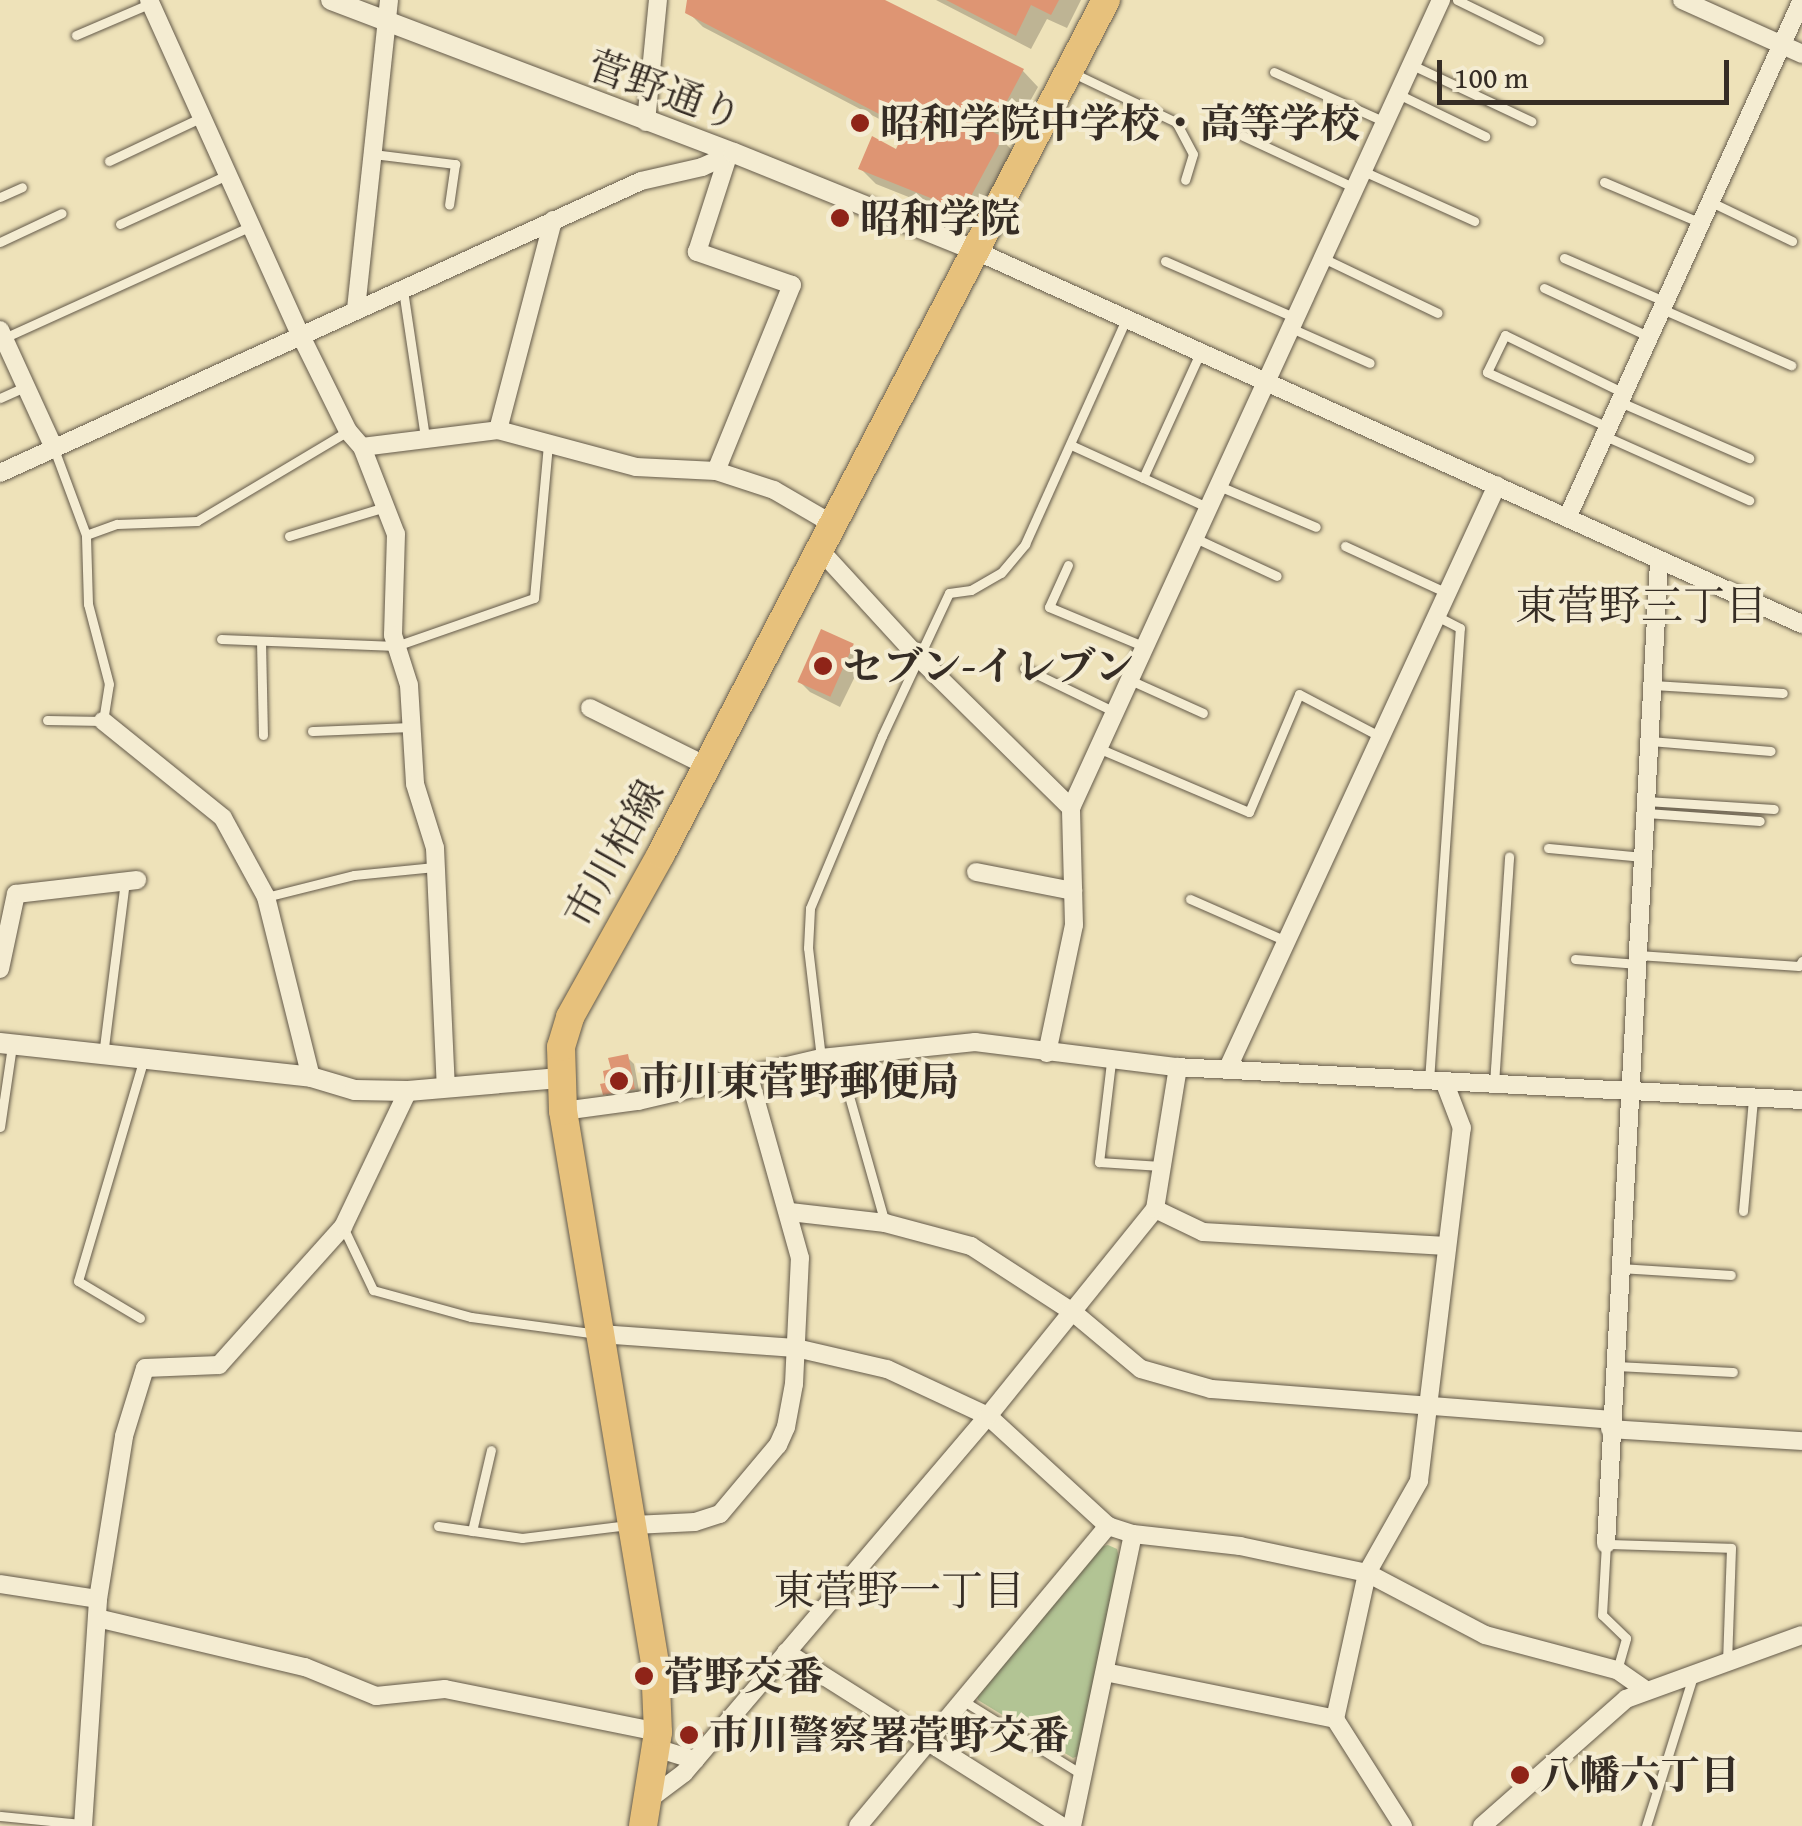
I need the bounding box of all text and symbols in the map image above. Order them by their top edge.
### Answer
street label: 菅野通り [582,40,748,140]
scale bar [1442,40,1734,102]
text: 100 m [1454,55,1528,99]
place label: 昭和学院中学校・高等学校 [880,99,1360,147]
marker: 昭和学院中学校・高等学校 [849,112,871,134]
place label: 昭和学院 [860,194,1020,242]
marker: 昭和学院 [829,207,851,229]
district label: 東菅野三丁目 [1515,580,1767,630]
place label: セブン-イレブン [843,642,1137,690]
marker: セブン-イレブン [812,655,834,677]
street label: 市川柏線 [554,771,674,935]
place label: 市川東菅野郵便局 [639,1057,959,1105]
marker: 市川東菅野郵便局 [608,1070,630,1092]
district label: 東菅野一丁目 [773,1565,1025,1615]
place label: 菅野交番 [664,1652,824,1700]
marker: 菅野交番 [633,1665,655,1687]
place label: 市川警察署菅野交番 [709,1711,1069,1759]
marker: 市川警察署菅野交番 [678,1724,700,1746]
place label: 八幡六丁目 [1540,1751,1740,1799]
marker: 八幡六丁目 [1509,1764,1531,1786]

